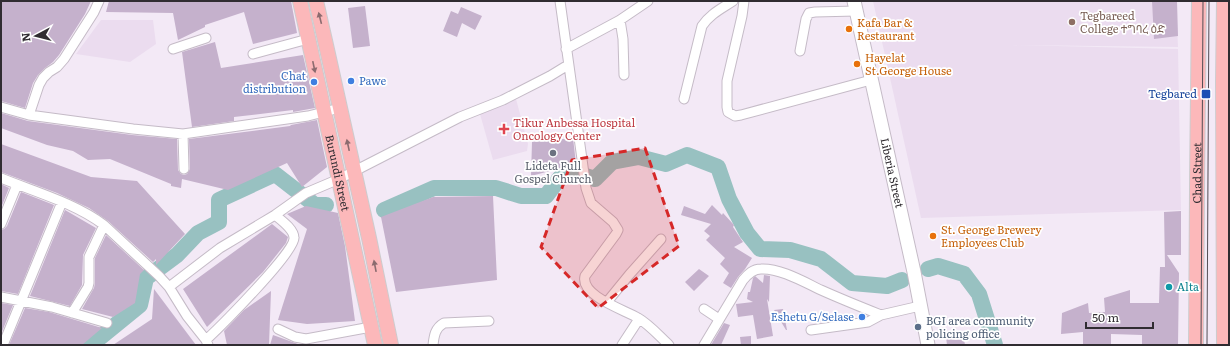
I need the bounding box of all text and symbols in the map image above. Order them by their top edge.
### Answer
place label: Tegbareed College ተግባረ ዕድ [1080,7,1165,36]
one-way arrow [317,12,323,24]
place label: Kafa Bar & Restaurant [857,14,915,43]
north arrow [16,16,56,56]
marker: Tegbareed College ተግባረ ዕድ [1067,17,1077,27]
marker: Kafa Bar & Restaurant [844,24,854,34]
text: N [17,32,34,43]
place label: Hayelat St.George House [865,49,952,78]
marker: Hayelat St.George House [852,59,862,69]
one-way arrow [311,60,317,73]
place label: Chat distribution [243,67,307,96]
place label: Pawe [359,72,386,88]
marker: Pawe [346,76,356,86]
marker: Chat distribution [309,77,319,87]
place label: Tegbared [1148,85,1197,101]
marker: Tegbared [1200,88,1212,100]
place label: Tikur Anbessa Hospital Oncology Center [513,114,636,143]
marker: Tikur Anbessa Hospital Oncology Center [498,123,510,135]
street label: Burundi Street [322,133,355,213]
street label: Liberia Street [878,136,909,210]
one-way arrow [344,139,350,151]
street label: Chad Street [1188,142,1204,204]
marker: Lideta Full Gospel Church [548,148,558,158]
place label: Lideta Full Gospel Church [514,157,592,186]
place label: St. George Brewery Employees Club [941,221,1042,250]
marker: St. George Brewery Employees Club [928,231,938,241]
one-way arrow [371,260,377,272]
place label: Alta [1177,278,1199,294]
marker: Alta [1164,282,1174,292]
scale bar [1086,304,1153,330]
place label: Eshetu G/Selase [771,308,854,324]
text: 50 m [1092,308,1119,326]
marker: Eshetu G/Selase [857,312,867,322]
place label: BGI area community policing office [926,312,1035,341]
marker: BGI area community policing office [913,322,923,332]

